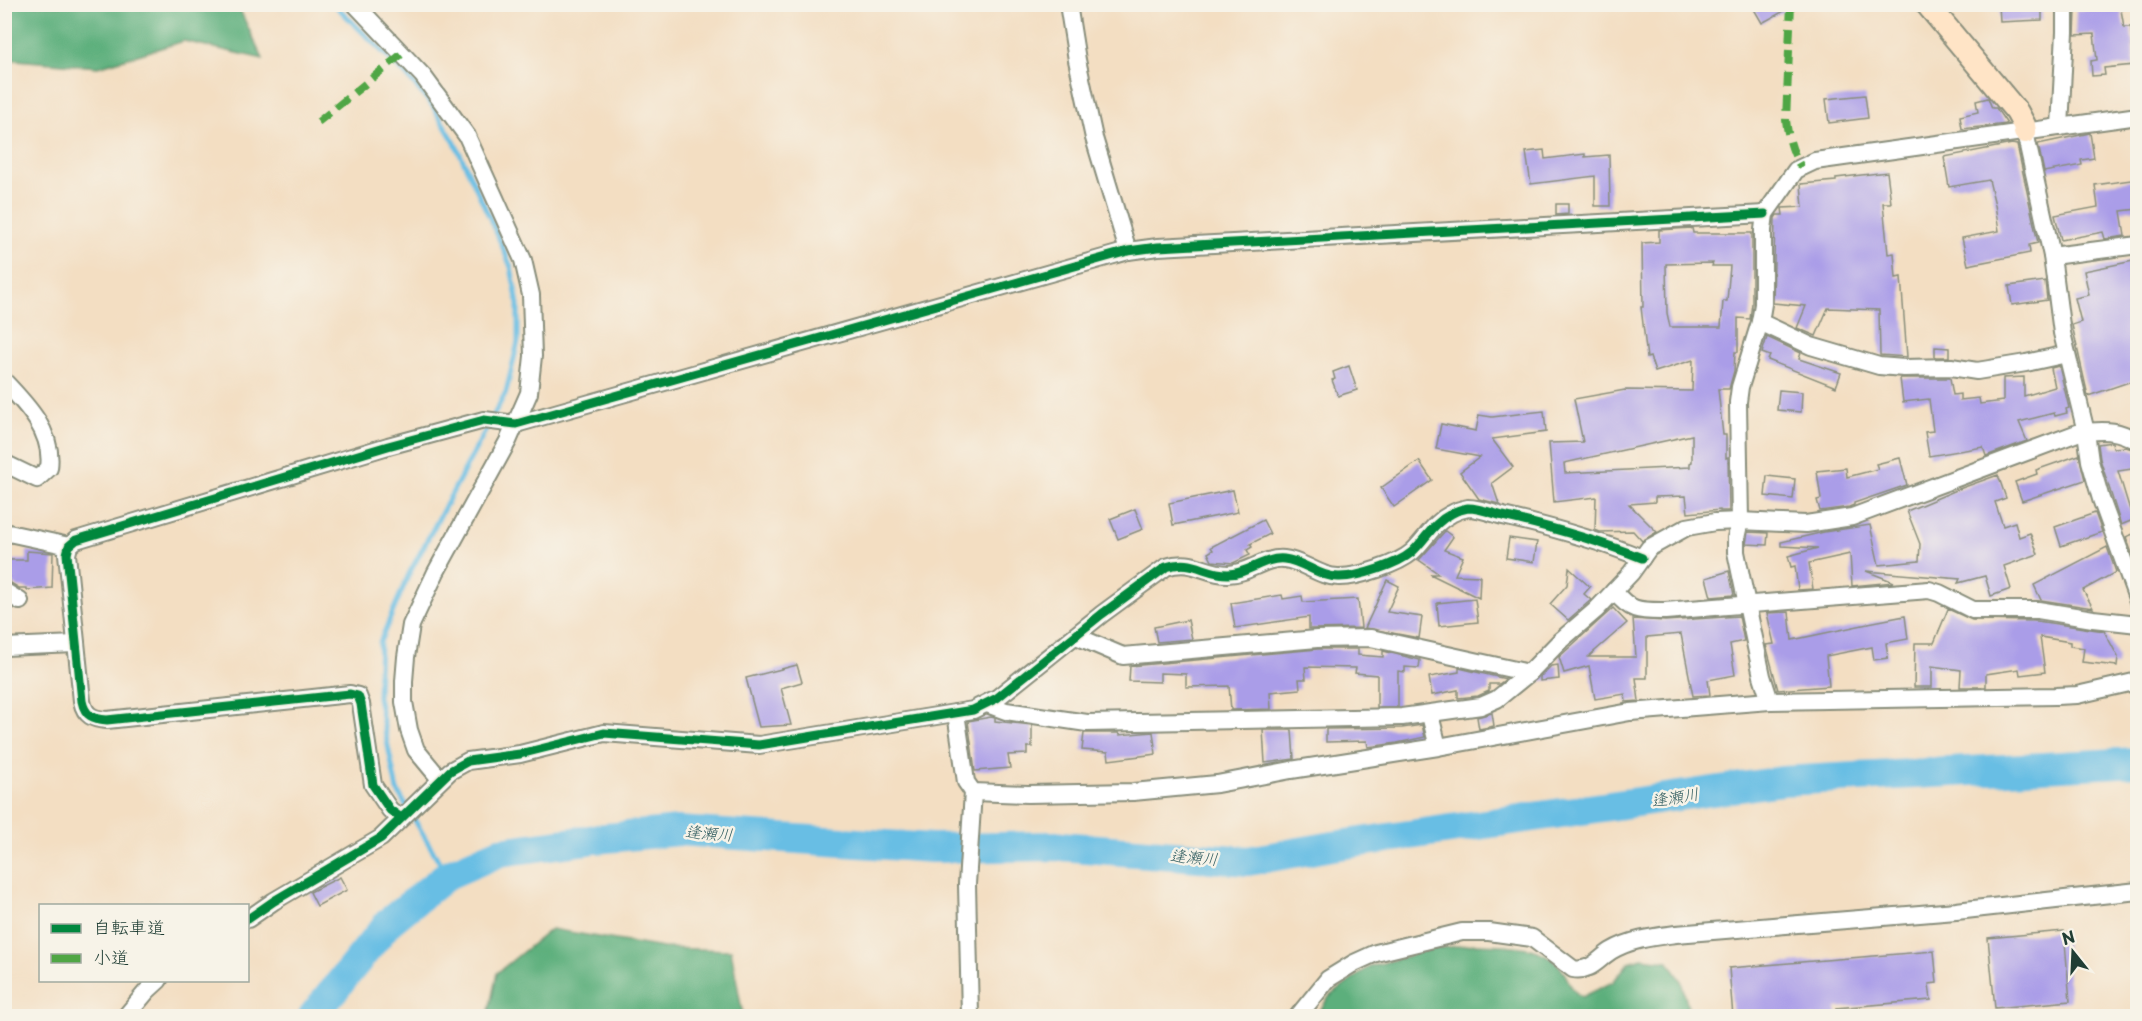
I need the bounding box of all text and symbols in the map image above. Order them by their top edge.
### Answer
water label: 逢瀬川 [1649,780,1700,812]
water label: 逢瀬川 [684,818,734,846]
water label: 逢瀬川 [1169,842,1219,870]
legend [39,904,249,982]
text: 自転車道 [93,913,165,940]
north arrow [2043,922,2103,982]
text: N [2058,923,2078,950]
text: 小道 [93,943,129,970]

